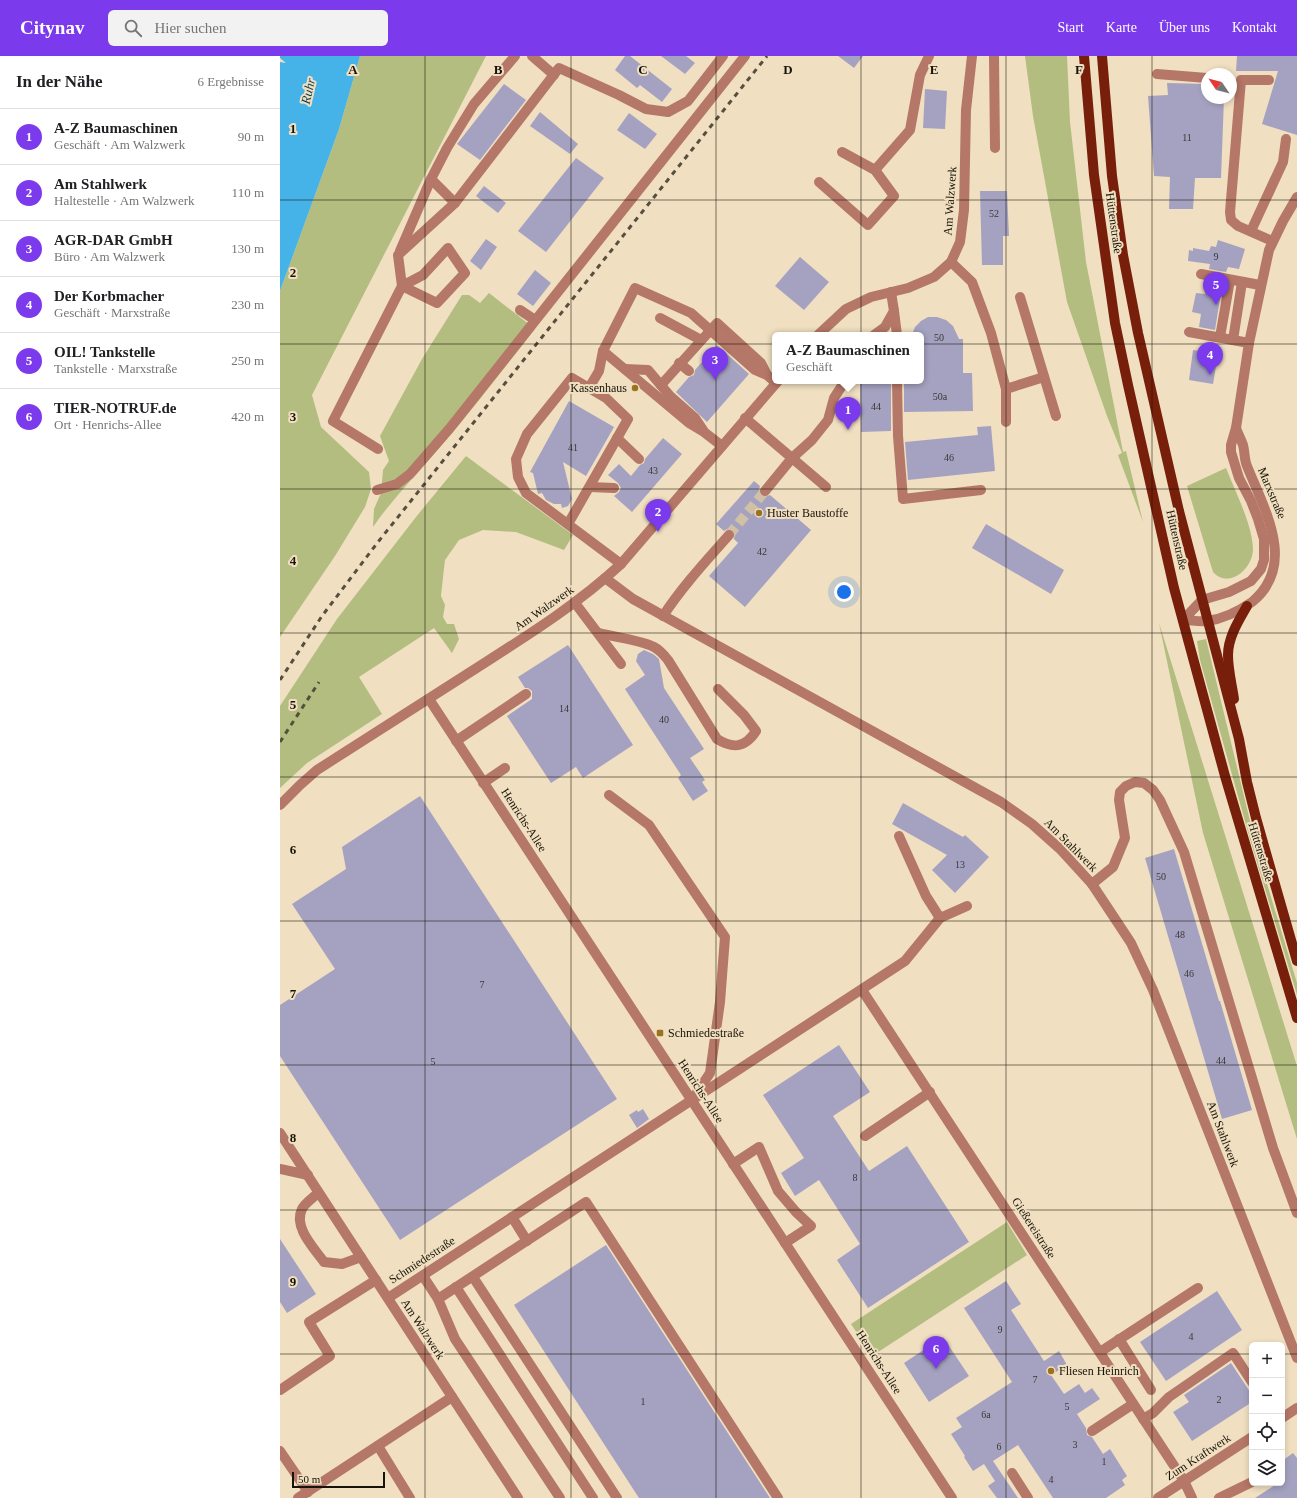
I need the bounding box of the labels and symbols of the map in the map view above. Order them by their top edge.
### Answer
text: A [348,62,358,77]
text: B [494,62,503,77]
text: C [638,62,648,77]
text: D [783,62,793,77]
text: E [930,62,938,77]
text: F [1075,62,1083,77]
north arrow [1201,68,1237,104]
water label: Ruhr [298,76,318,106]
text: 1 [290,121,296,136]
house number: 11 [1182,132,1192,143]
street label: Am Walzwerk [941,166,959,236]
street label: Hüttenstraße [1103,192,1125,254]
house number: 52 [989,208,999,219]
house number: 9 [1214,251,1219,262]
text: 2 [290,265,296,280]
pin: 5 [1203,272,1229,305]
house number: 50 [934,332,944,343]
pin: 4 [1197,342,1223,375]
pin: 3 [702,347,728,380]
place label: Kassenhaus [570,381,627,395]
marker: Kassenhaus [630,383,640,393]
house number: 50a [933,391,948,402]
pin: 1 [835,397,861,430]
house number: 44 [871,401,881,412]
text: 3 [290,409,297,424]
house number: 41 [568,442,578,453]
house number: 46 [944,452,954,463]
house number: 43 [648,465,658,476]
street label: Marxstraße [1255,465,1289,521]
pin: 2 [645,499,671,532]
place label: Huster Baustoffe [767,506,848,520]
marker: Huster Baustoffe [754,508,764,518]
street label: Hüttenstraße [1163,509,1191,571]
house number: 42 [757,546,767,557]
text: 4 [290,553,297,568]
street label: Am Walzwerk [512,582,576,634]
your location [834,582,854,602]
text: 5 [290,697,297,712]
house number: 14 [559,703,569,714]
house number: 40 [659,714,669,725]
street label: Henrichs-Allee [498,785,550,855]
street label: Am Stahlwerk [1041,815,1101,875]
street label: Hüttenstraße [1245,821,1277,883]
text: 6 [290,842,297,857]
house number: 13 [955,859,965,870]
house number: 50 [1156,871,1166,882]
house number: 48 [1175,929,1185,940]
house number: 46 [1184,968,1194,979]
house number: 7 [480,979,485,990]
text: 7 [290,986,297,1001]
place label: Schmiedestraße [668,1026,744,1040]
marker: Schmiedestraße [655,1028,665,1038]
house number: 44 [1216,1055,1226,1066]
house number: 5 [431,1056,436,1067]
street label: Henrichs-Allee [675,1056,727,1126]
street label: Am Stahlwerk [1204,1099,1242,1169]
text: 8 [290,1130,297,1145]
house number: 8 [853,1172,858,1183]
street label: Gießereistraße [1009,1195,1059,1261]
street label: Schmiedestraße [386,1233,458,1287]
text: 9 [290,1274,297,1289]
street label: Am Walzwerk [398,1296,448,1362]
house number: 9 [998,1324,1003,1335]
street label: Henrichs-Allee [853,1327,905,1397]
house number: 4 [1189,1331,1194,1342]
pin: 6 [923,1336,949,1369]
place label: Fliesen Heinrich [1059,1364,1139,1378]
marker: Fliesen Heinrich [1046,1366,1056,1376]
house number: 7 [1033,1374,1038,1385]
house number: 2 [1217,1394,1222,1405]
house number: 1 [641,1396,646,1407]
house number: 5 [1065,1401,1070,1412]
house number: 6a [981,1409,991,1420]
street label: Zum Kraftwerk [1163,1431,1233,1483]
house number: 3 [1073,1439,1078,1450]
house number: 6 [997,1441,1002,1452]
house number: 1 [1102,1456,1107,1467]
scale bar [292,1470,385,1489]
house number: 4 [1049,1474,1054,1485]

